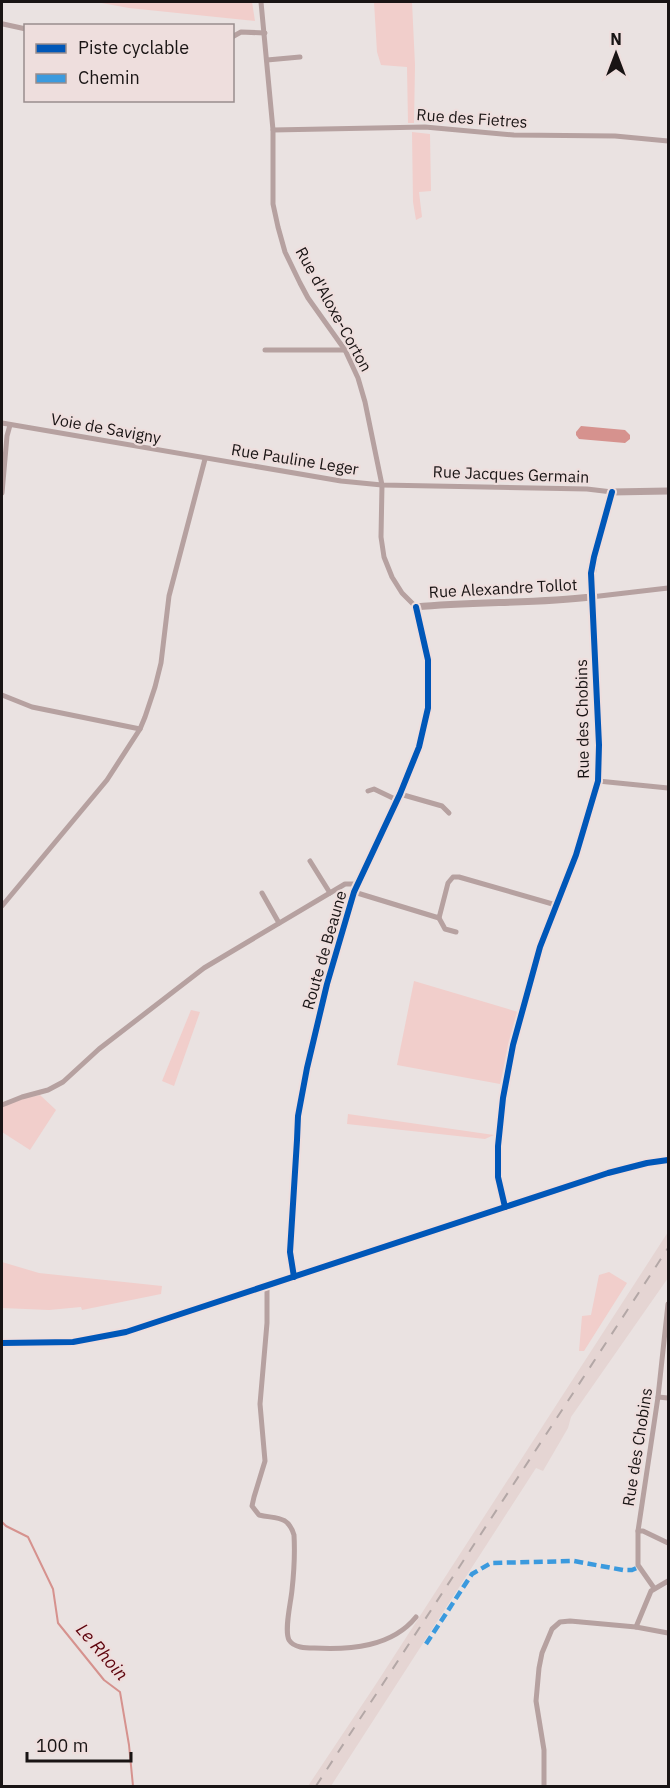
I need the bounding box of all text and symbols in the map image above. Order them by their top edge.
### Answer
legend [24,24,234,102]
north arrow [586,24,646,84]
text: N [610,29,622,49]
text: Piste cyclable [78,36,189,59]
text: Chemin [78,66,140,89]
street label: Rue des Fietres [416,104,528,132]
street label: Rue d'Aloxe-Corton [291,243,377,375]
street label: Voie de Savigny [49,408,163,448]
street label: Rue Pauline Leger [230,439,360,479]
street label: Rue Jacques Germain [432,461,590,487]
street label: Rue Alexandre Tollot [428,574,578,602]
street label: Rue des Chobins [571,659,593,779]
street label: Route de Beaune [297,888,351,1012]
street label: Rue des Chobins [618,1386,656,1508]
water label: Le Rhoin [71,1618,133,1685]
scale bar [27,1725,130,1763]
text: 100 m [36,1734,88,1757]

